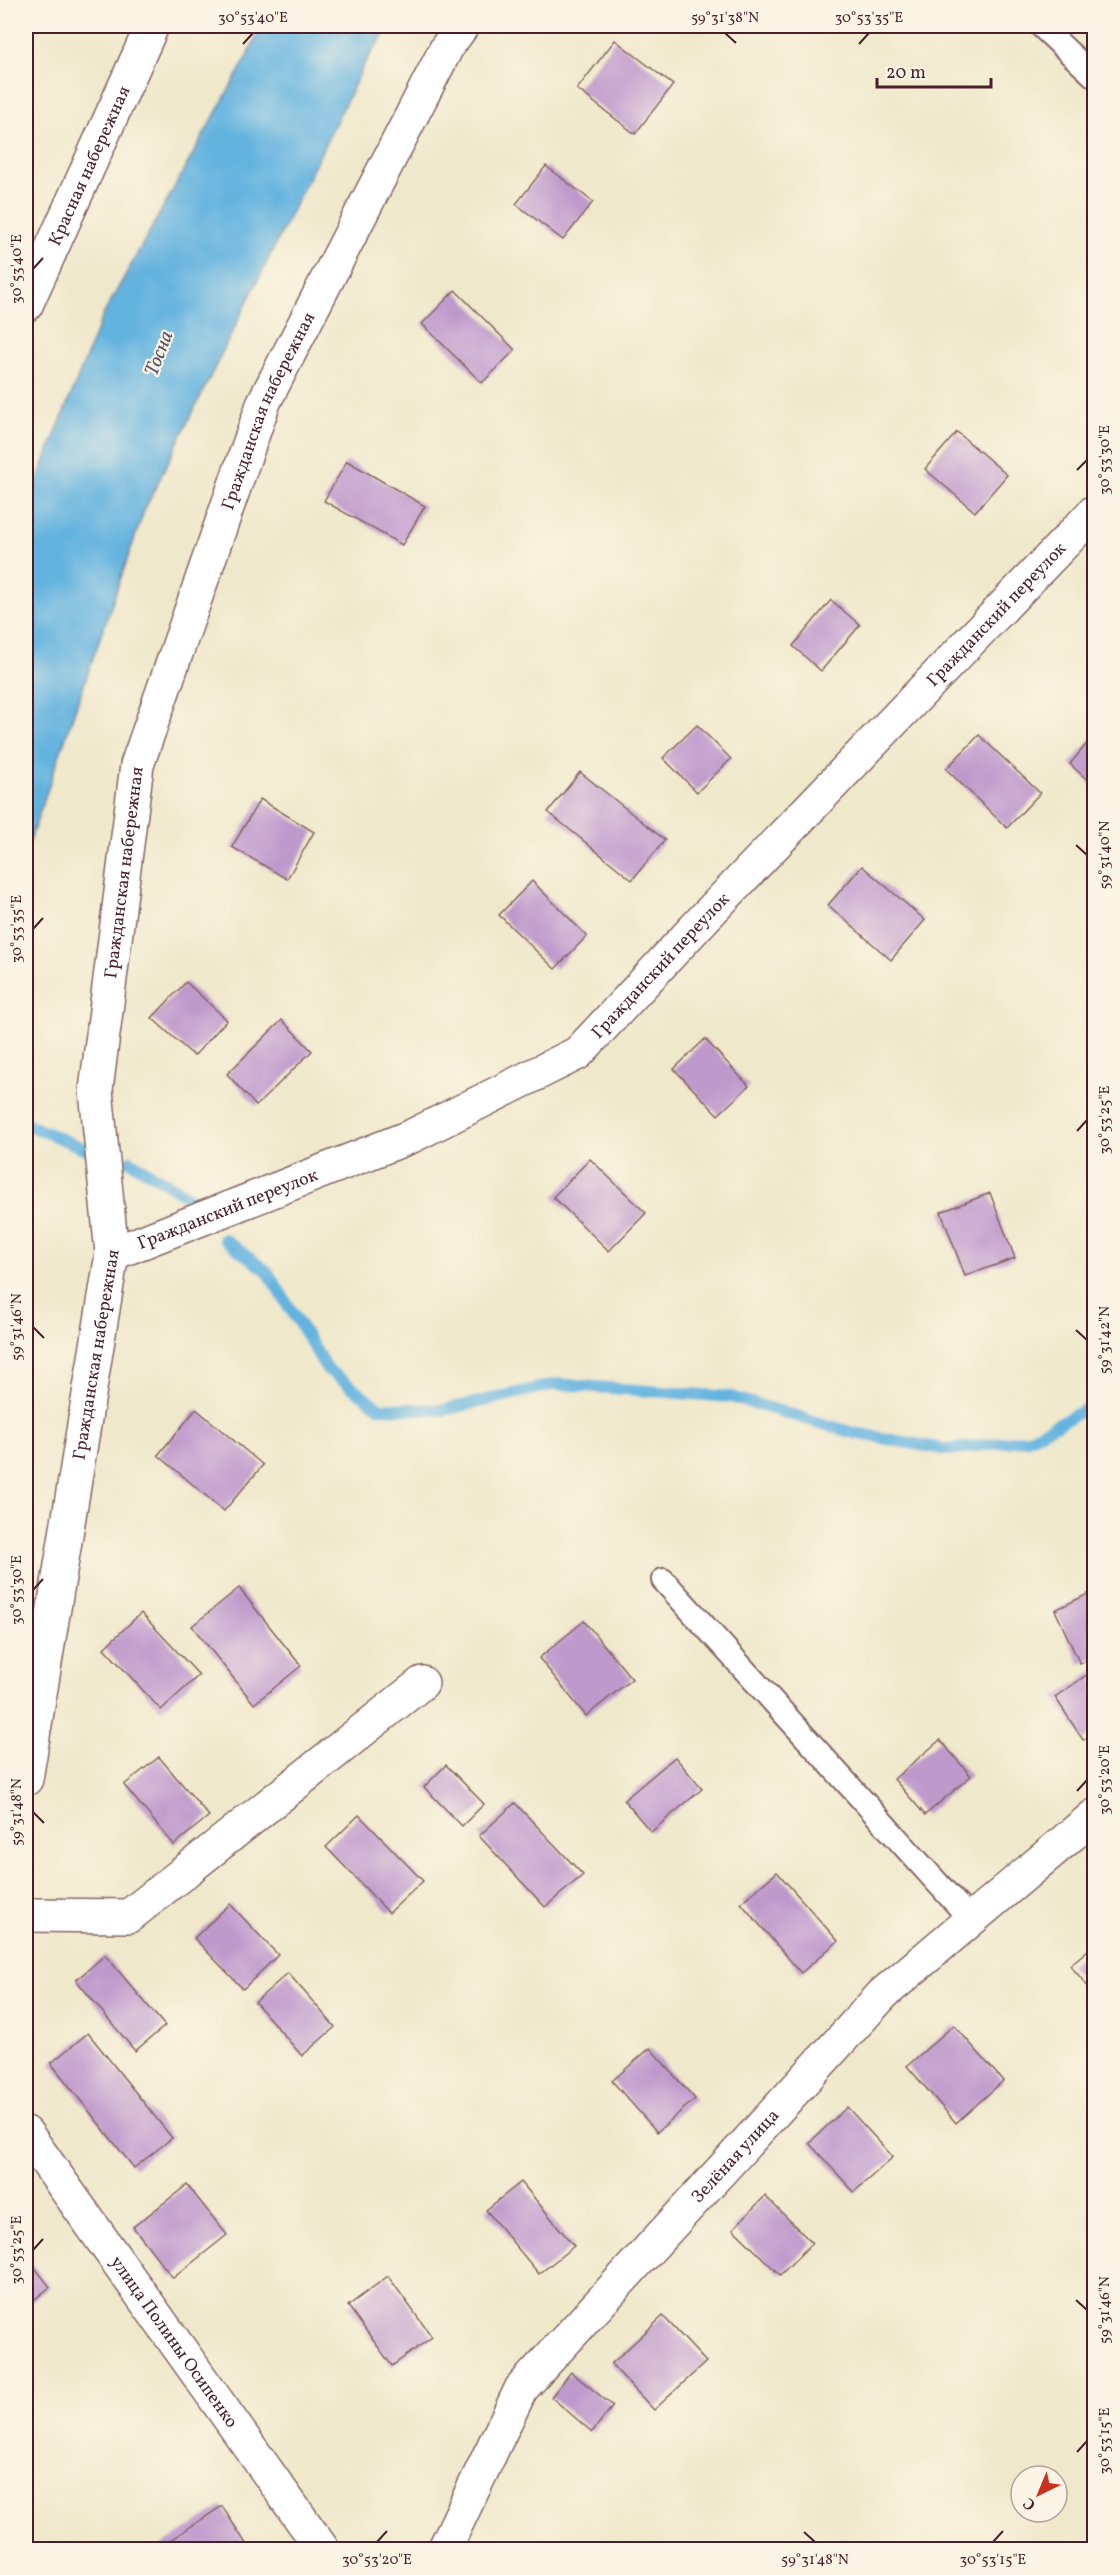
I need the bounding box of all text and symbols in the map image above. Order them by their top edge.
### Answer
text: 30°53'40"E [218,8,288,29]
text: 59°31'38"N [691,8,759,29]
text: 30°53'35"E [835,8,903,29]
scale bar [877,51,991,89]
text: 20 m [886,61,926,86]
street label: Красная набережная [43,82,137,250]
text: 30°53'40"E [7,234,28,304]
street label: Гражданская набережная [216,308,322,514]
water label: Тосна [139,327,181,380]
text: 30°53'30"E [1095,425,1116,495]
street label: Гражданский переулок [921,537,1073,693]
street label: Гражданская набережная [99,765,151,980]
text: 59°31'40"N [1095,821,1116,889]
street label: Гражданский переулок [586,888,736,1045]
text: 30°53'35"E [7,895,28,963]
text: 30°53'25"E [1095,1086,1116,1154]
street label: Гражданский переулок [134,1163,322,1257]
street label: Гражданская набережная [67,1248,127,1462]
text: 59°31'46"N [7,1293,28,1361]
text: 59°31'42"N [1095,1306,1116,1374]
text: 30°53'30"E [7,1555,28,1625]
text: 30°53'20"E [1095,1745,1116,1815]
text: 59°31'48"N [7,1778,28,1846]
street label: Зелёная улица [686,2104,786,2209]
text: 30°53'25"E [7,2216,28,2284]
street label: улица Полины Осипенко [103,2251,243,2433]
text: 59°31'46"N [1095,2276,1116,2344]
text: 30°53'15"E [1095,2408,1116,2474]
north arrow [1009,2464,1069,2524]
text: С [1019,2492,1041,2515]
text: 30°53'20"E [342,2550,412,2571]
text: 59°31'48"N [781,2550,849,2571]
text: 30°53'15"E [960,2550,1026,2571]

